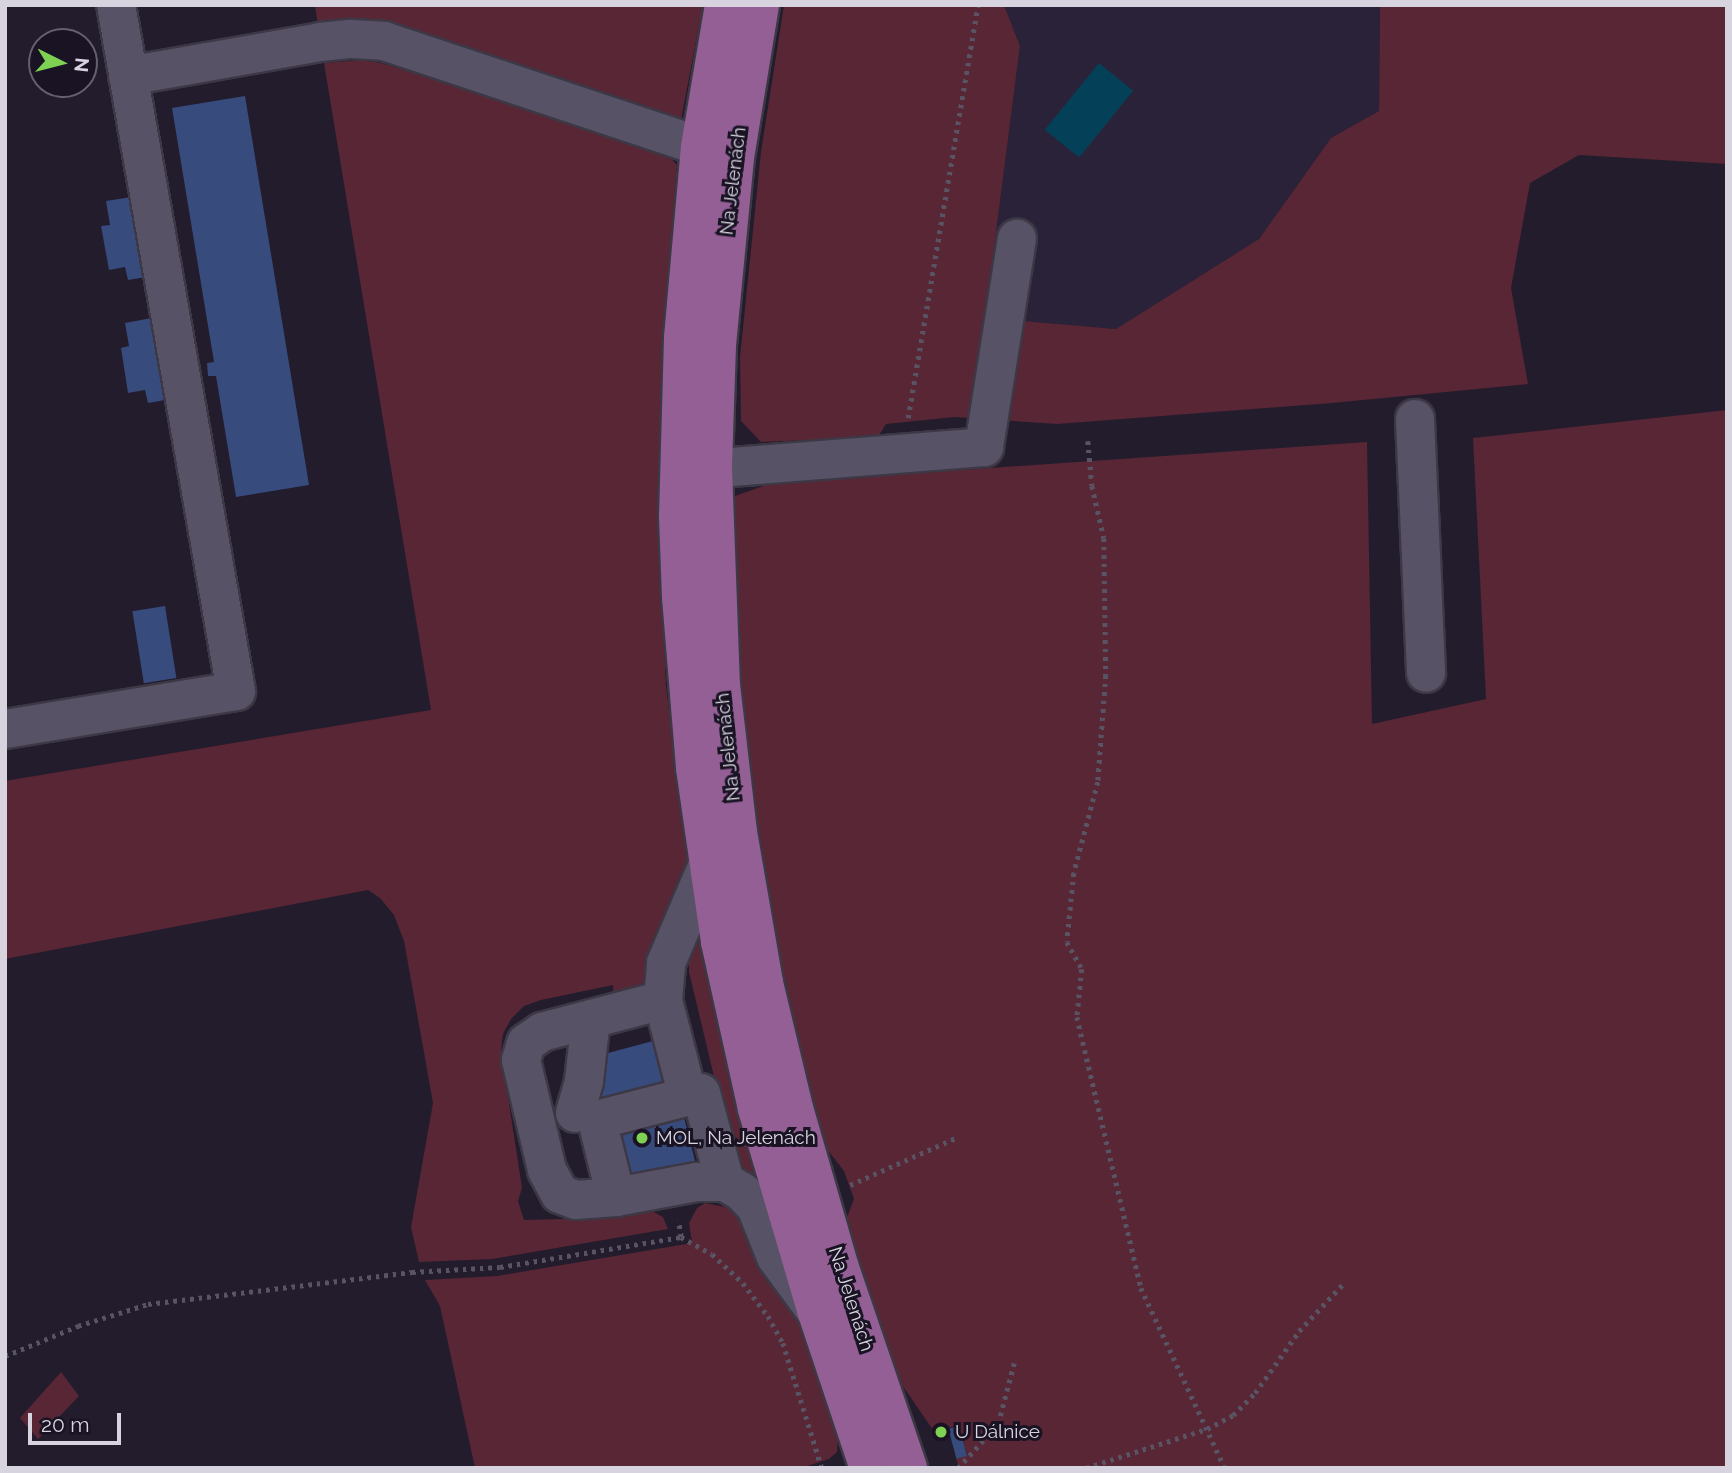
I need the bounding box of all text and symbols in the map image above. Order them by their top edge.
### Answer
north arrow [28,28,98,98]
text: N [70,57,94,73]
street label: Na Jelenách [715,125,751,237]
street label: Na Jelenách [711,692,745,802]
place label: MOL, Na Jelenách [656,1127,816,1149]
marker: MOL, Na Jelenách [634,1130,650,1146]
street label: Na Jelenách [823,1244,879,1354]
scale bar [32,1400,124,1444]
text: 20 m [41,1412,89,1437]
place label: U Dálnice [955,1421,1040,1443]
marker: U Dálnice [933,1424,949,1440]

